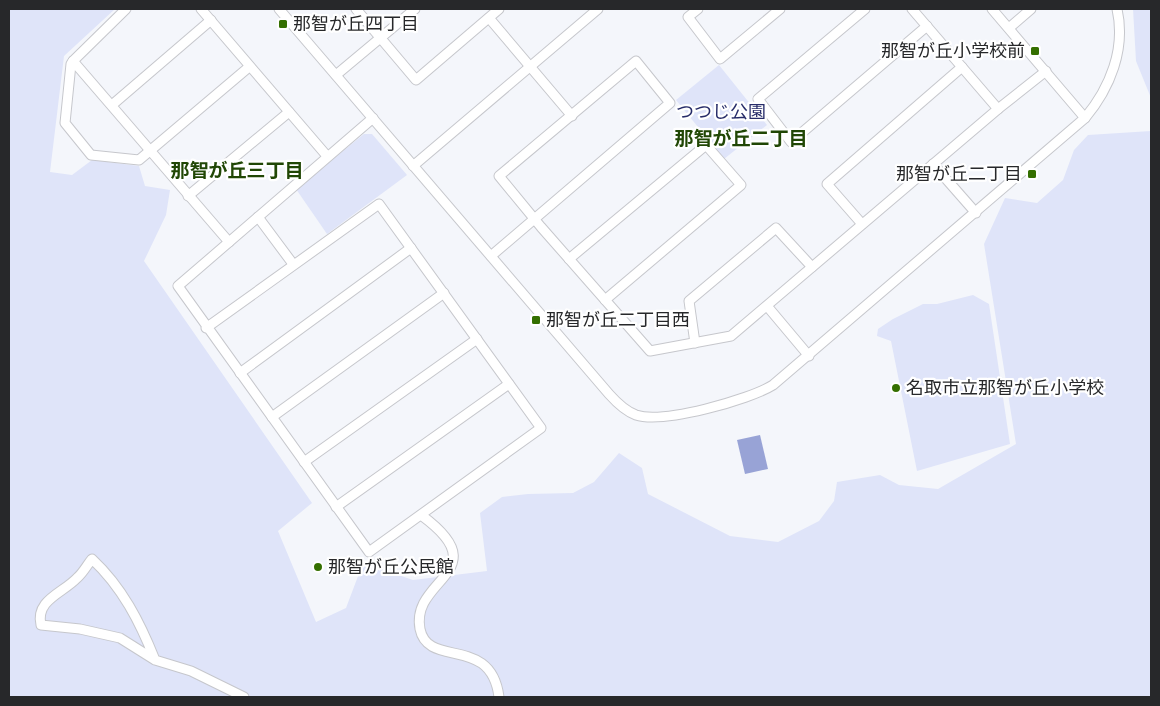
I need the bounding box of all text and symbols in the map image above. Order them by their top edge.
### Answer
place label: 那智が丘四丁目 [293,13,419,35]
marker: 那智が丘四丁目 [277,18,289,30]
place label: 那智が丘小学校前 [881,40,1025,62]
marker: 那智が丘小学校前 [1029,45,1041,57]
park label: つつじ公園 [676,101,766,123]
district label: 那智が丘二丁目 [674,127,808,150]
district label: 那智が丘三丁目 [170,159,304,182]
place label: 那智が丘二丁目 [896,163,1022,185]
marker: 那智が丘二丁目 [1026,168,1038,180]
place label: 那智が丘二丁目西 [546,309,690,331]
marker: 那智が丘二丁目西 [530,314,542,326]
place label: 名取市立那智が丘小学校 [906,377,1104,399]
marker: 名取市立那智が丘小学校 [890,382,902,394]
place label: 那智が丘公民館 [328,556,454,578]
marker: 那智が丘公民館 [312,561,324,573]

